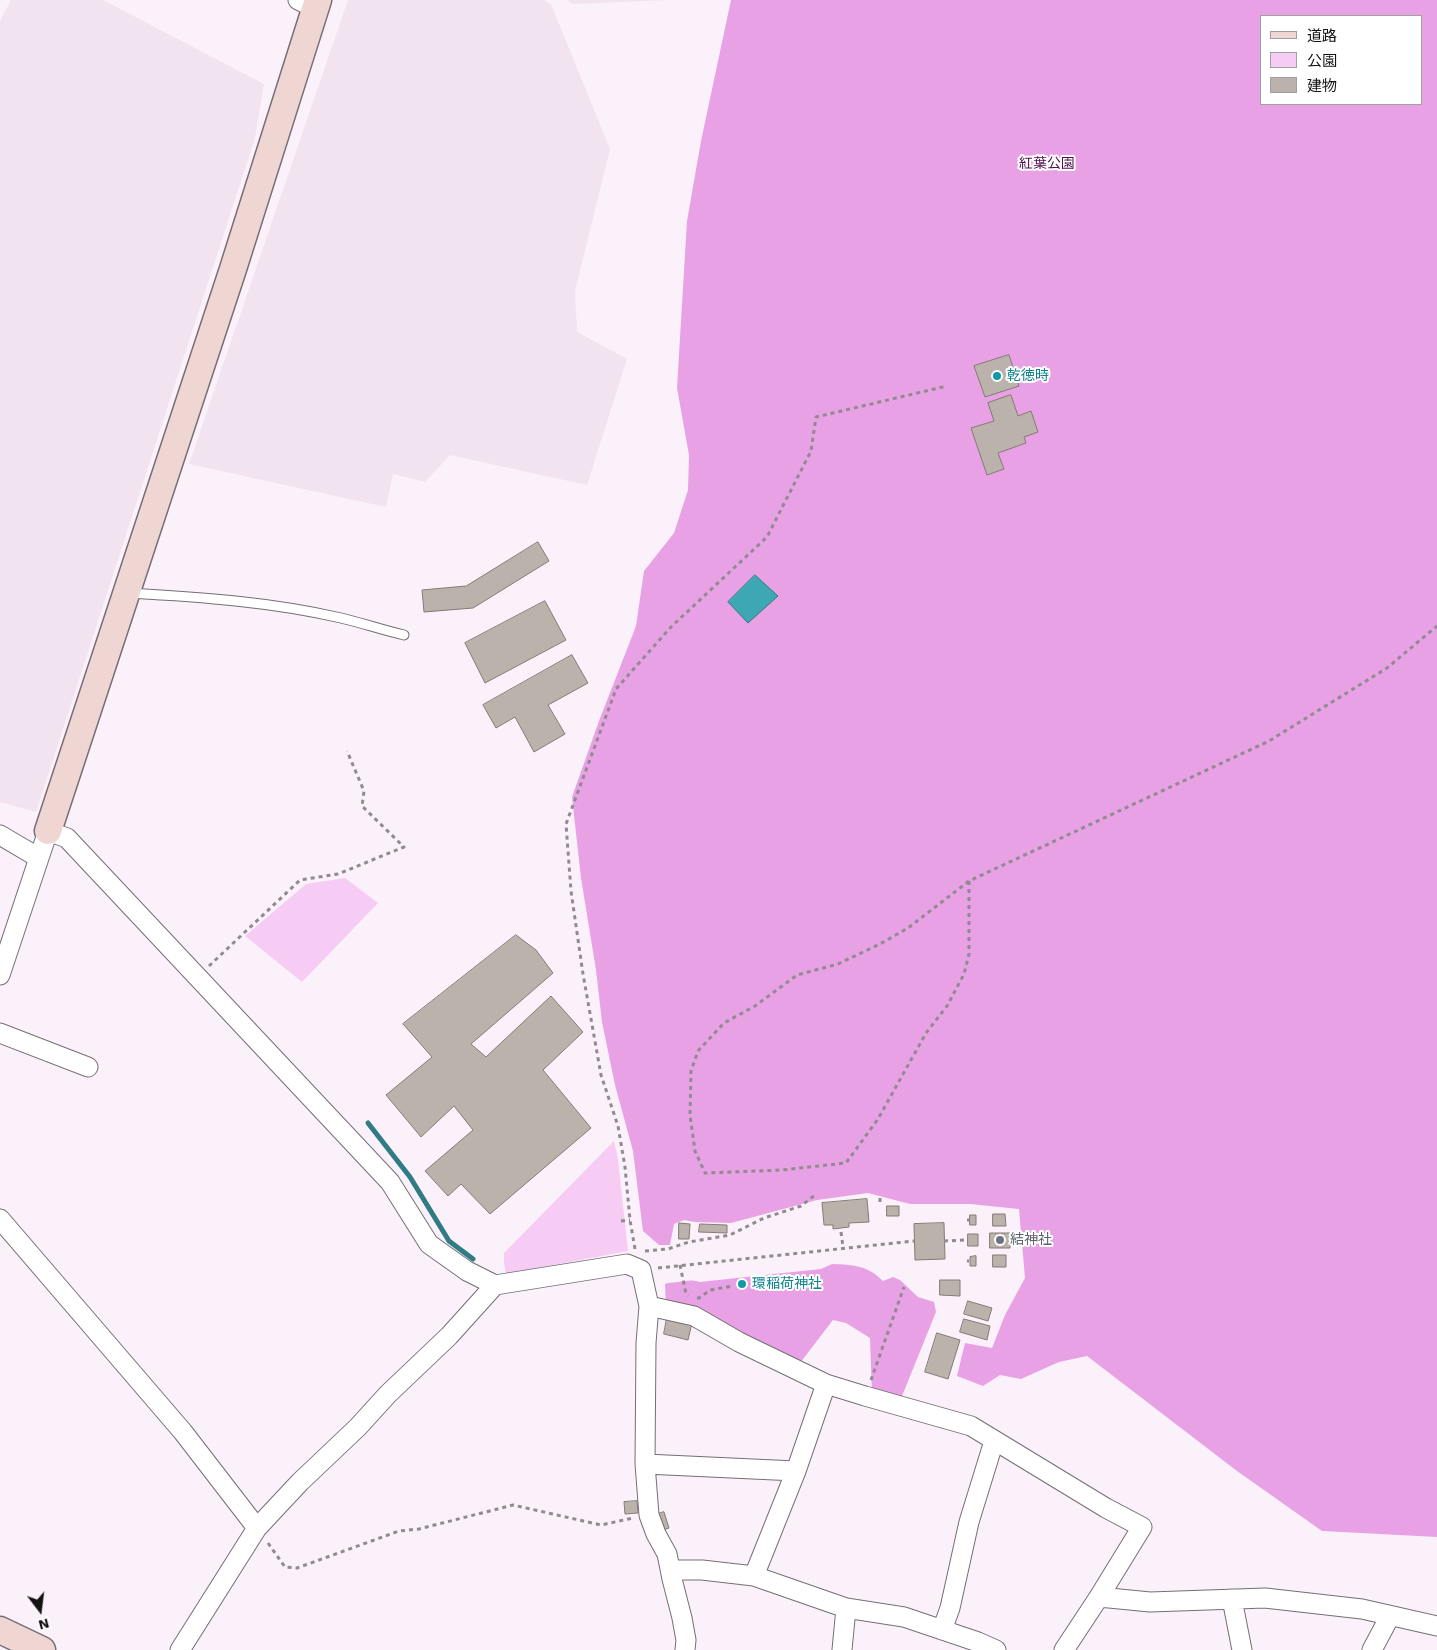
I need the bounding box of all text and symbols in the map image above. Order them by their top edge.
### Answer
legend [1260,15,1422,105]
text: 道路 [1307,27,1337,45]
text: 公園 [1307,52,1337,70]
text: 建物 [1307,77,1337,95]
park label: 紅葉公園 [1019,156,1075,172]
place label: 乾徳時 [1007,368,1049,384]
marker: 乾徳時 [991,370,1003,382]
place label: 結神社 [1010,1232,1052,1248]
marker: 結神社 [994,1234,1006,1246]
place label: 環稲荷神社 [752,1276,822,1292]
marker: 環稲荷神社 [736,1278,748,1290]
north arrow [15,1585,65,1635]
text: N [37,1615,51,1634]

